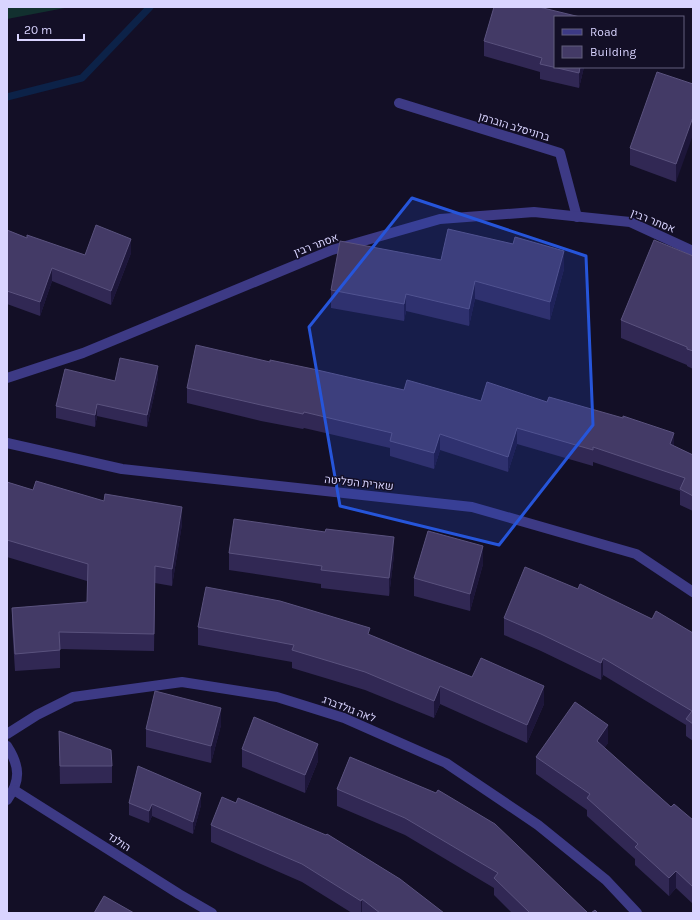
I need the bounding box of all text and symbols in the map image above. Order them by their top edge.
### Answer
scale bar [18,16,84,42]
legend [554,16,684,68]
text: 20 m [24,23,52,37]
text: Road [590,25,618,39]
text: Building [590,45,637,59]
street label: ברוניסלב הוברמן [477,110,551,144]
street label: אסתר רבין [629,206,677,236]
street label: אסתר רבין [292,231,340,259]
street label: שארית הפליטה [324,473,394,493]
street label: לאה גולדברג [320,693,378,725]
street label: הולנד [105,830,133,854]

